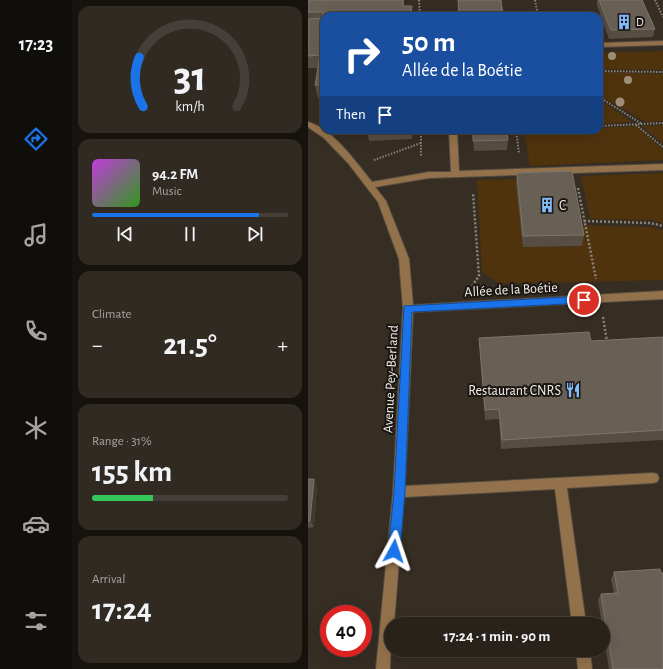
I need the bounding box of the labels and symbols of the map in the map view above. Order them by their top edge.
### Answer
building icon: D [615,13,633,31]
place label: D [636,16,644,28]
building icon: C [538,196,556,214]
place label: C [559,199,566,213]
street label: Allée de la Boétie [464,281,558,299]
pin [567,283,601,317]
street label: Avenue Pey-Berland [381,325,401,434]
restaurant icon: Restaurant CNRS [564,381,582,399]
place label: Restaurant CNRS [468,384,561,398]
position arrow [373,530,415,572]
speed limit sign: 40 [320,605,372,657]

